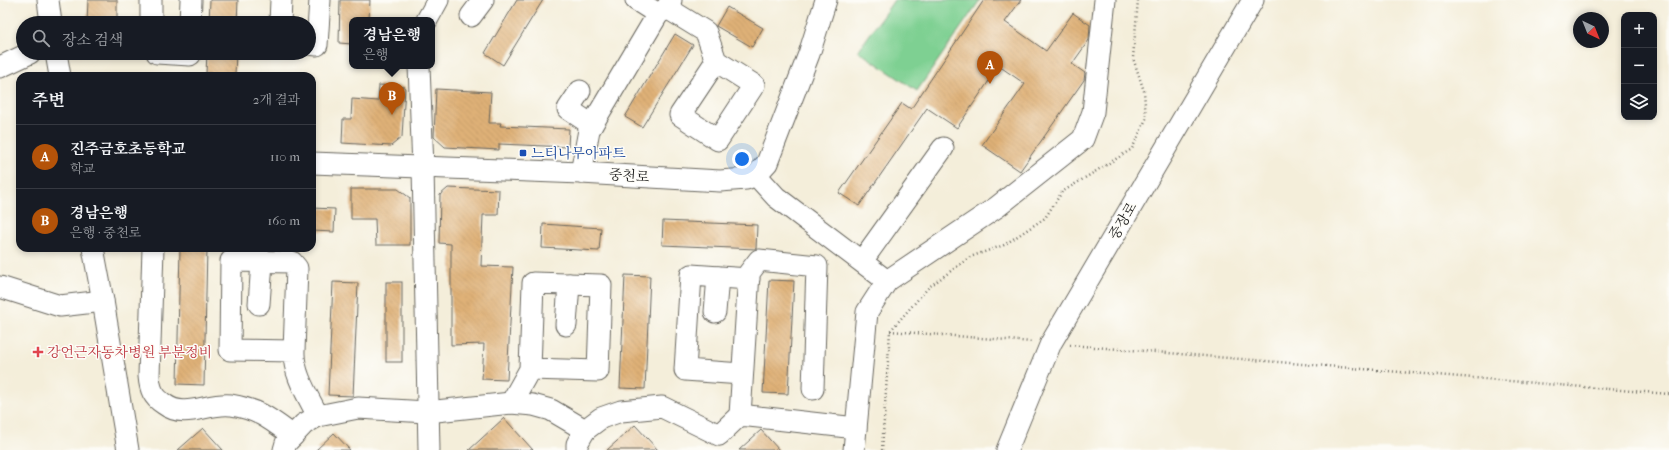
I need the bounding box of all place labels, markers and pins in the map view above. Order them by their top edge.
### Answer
pin: A [977,51,1003,84]
pin: B [379,82,405,115]
place label: 느티나무아파트 [531,145,626,162]
marker: 느티나무아파트 [518,148,528,158]
place label: 강언근자동차병원 부분정비 [47,344,212,361]
marker: 강언근자동차병원 부분정비 [32,346,44,358]

